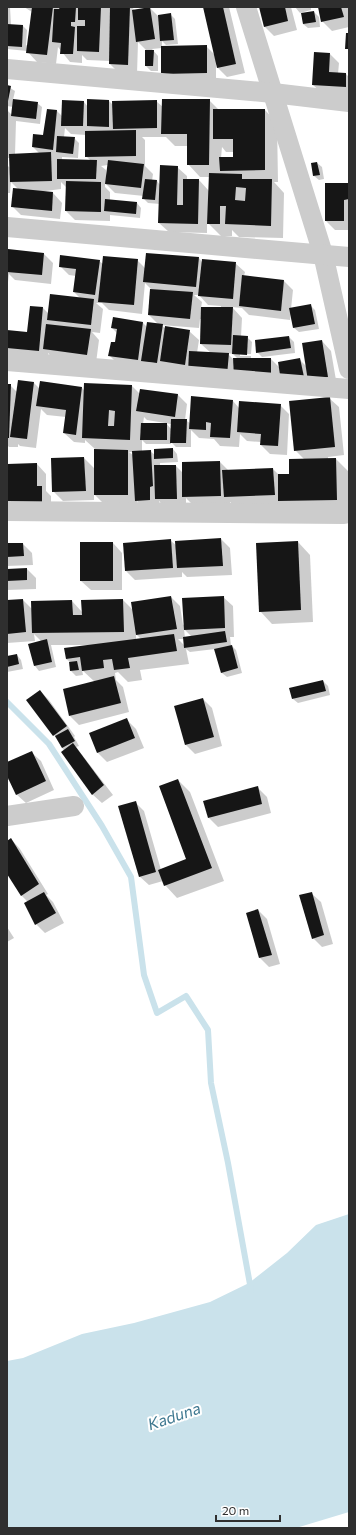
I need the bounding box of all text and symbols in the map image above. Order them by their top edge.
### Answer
water label: Kaduna [145,1398,203,1433]
scale bar [216,1497,280,1523]
text: 20 m [222,1503,249,1517]

